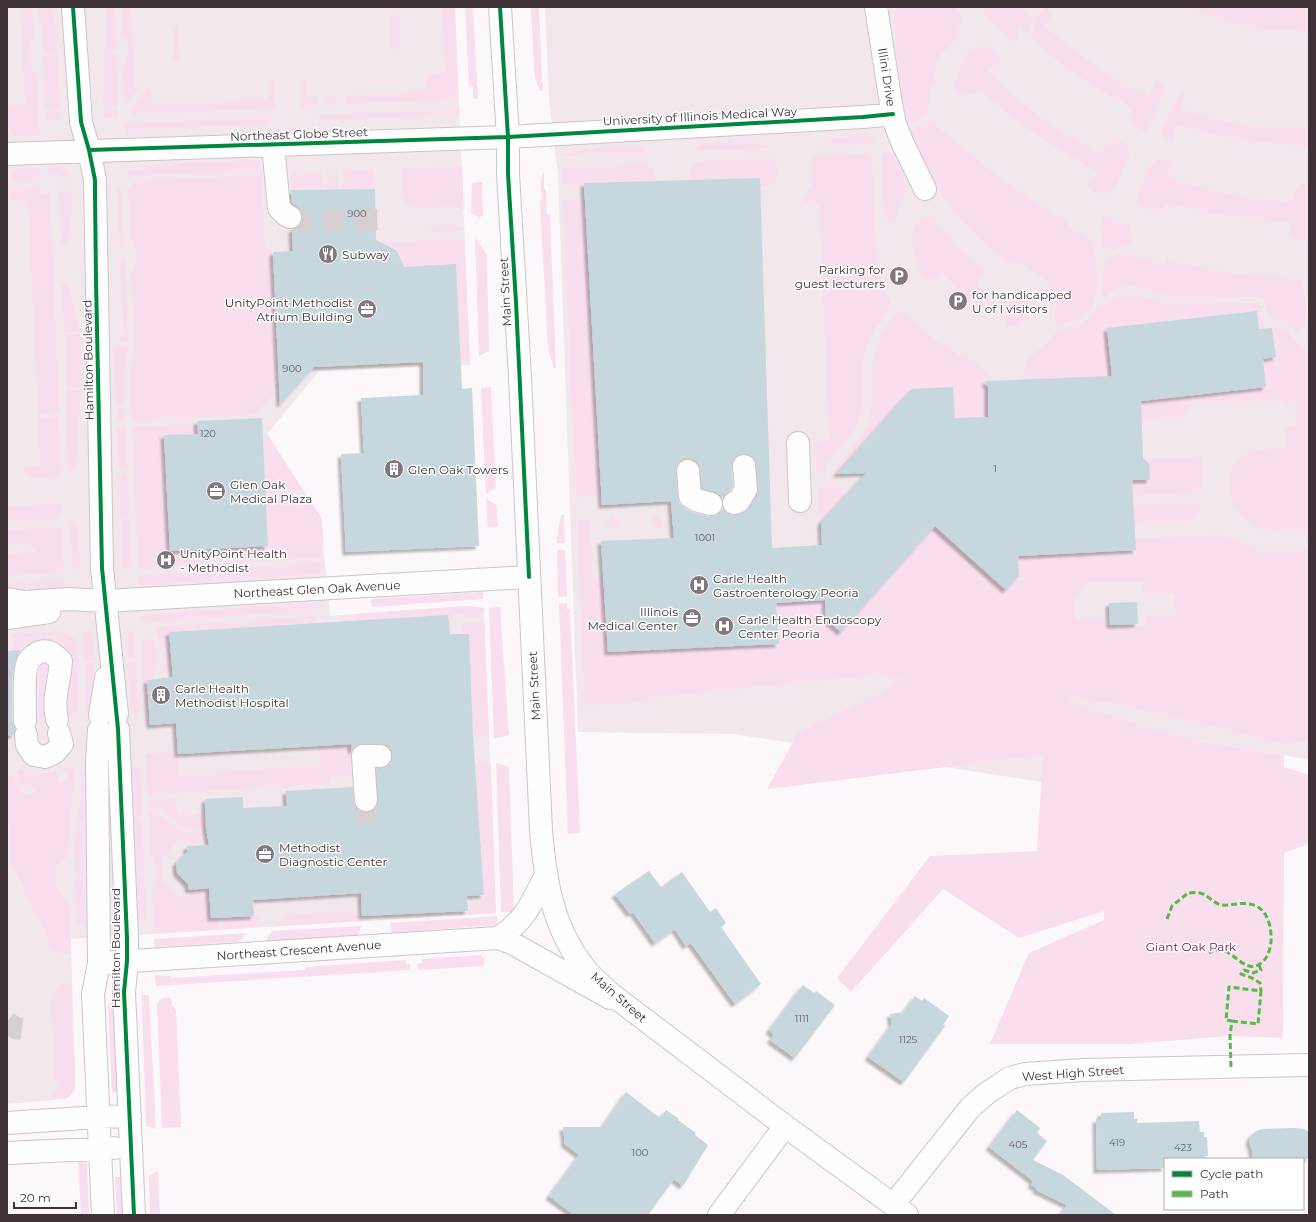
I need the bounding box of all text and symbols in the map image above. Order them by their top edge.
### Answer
street label: Illini Drive [875,47,899,107]
street label: University of Illinois Medical Way [602,103,798,129]
street label: Northeast Globe Street [230,124,368,144]
house number: 900 [347,207,367,220]
restaurant icon: Subway [317,243,339,265]
place label: Subway [342,247,390,262]
street label: Main Street [496,257,514,327]
place label: Parking for guest lecturers [795,262,885,291]
parking icon: Parking for guest lecturers [888,265,910,287]
place label: for handicapped U of I visitors [972,287,1072,316]
parking icon: for handicapped U of I visitors [947,290,969,312]
place label: UnityPoint Methodist Atrium Building [225,295,353,324]
office icon: UnityPoint Methodist Atrium Building [356,298,378,320]
street label: Hamilton Boulevard [79,300,97,420]
house number: 900 [282,362,302,375]
house number: 120 [200,427,216,440]
building icon: Glen Oak Towers [383,458,405,480]
place label: Glen Oak Towers [408,462,508,477]
house number: 1 [993,462,997,475]
place label: Glen Oak Medical Plaza [230,477,312,506]
office icon: Glen Oak Medical Plaza [205,480,227,502]
house number: 1001 [695,531,715,544]
place label: UnityPoint Health - Methodist [180,546,287,575]
hospital icon: UnityPoint Health - Methodist [155,549,177,571]
place label: Carle Health Gastroenterology Peoria [713,571,859,600]
hospital icon: Carle Health Gastroenterology Peoria [688,574,710,596]
street label: Northeast Glen Oak Avenue [233,577,401,601]
place label: Illinois Medical Center [587,604,678,633]
office icon: Illinois Medical Center [681,607,703,629]
place label: Carle Health Endoscopy Center Peoria [738,612,882,641]
hospital icon: Carle Health Endoscopy Center Peoria [713,615,735,637]
street label: Main Street [525,651,543,721]
place label: Carle Health Methodist Hospital [175,681,289,710]
building icon: Carle Health Methodist Hospital [150,684,172,706]
place label: Methodist Diagnostic Center [279,840,387,869]
office icon: Methodist Diagnostic Center [254,843,276,865]
street label: Hamilton Boulevard [108,888,123,1008]
street label: Northeast Crescent Avenue [216,937,382,963]
park label: Giant Oak Park [1146,939,1237,954]
street label: Main Street [588,969,650,1025]
house number: 1111 [795,1012,809,1025]
house number: 1125 [899,1033,918,1046]
street label: West High Street [1021,1062,1125,1084]
house number: 419 [1109,1136,1125,1149]
house number: 405 [1009,1138,1028,1151]
house number: 423 [1174,1141,1192,1154]
house number: 100 [632,1146,649,1159]
legend [1164,1158,1304,1210]
text: Cycle path [1200,1166,1263,1181]
scale bar [14,1184,76,1210]
text: Path [1200,1186,1229,1201]
text: 20 m [20,1190,51,1205]

